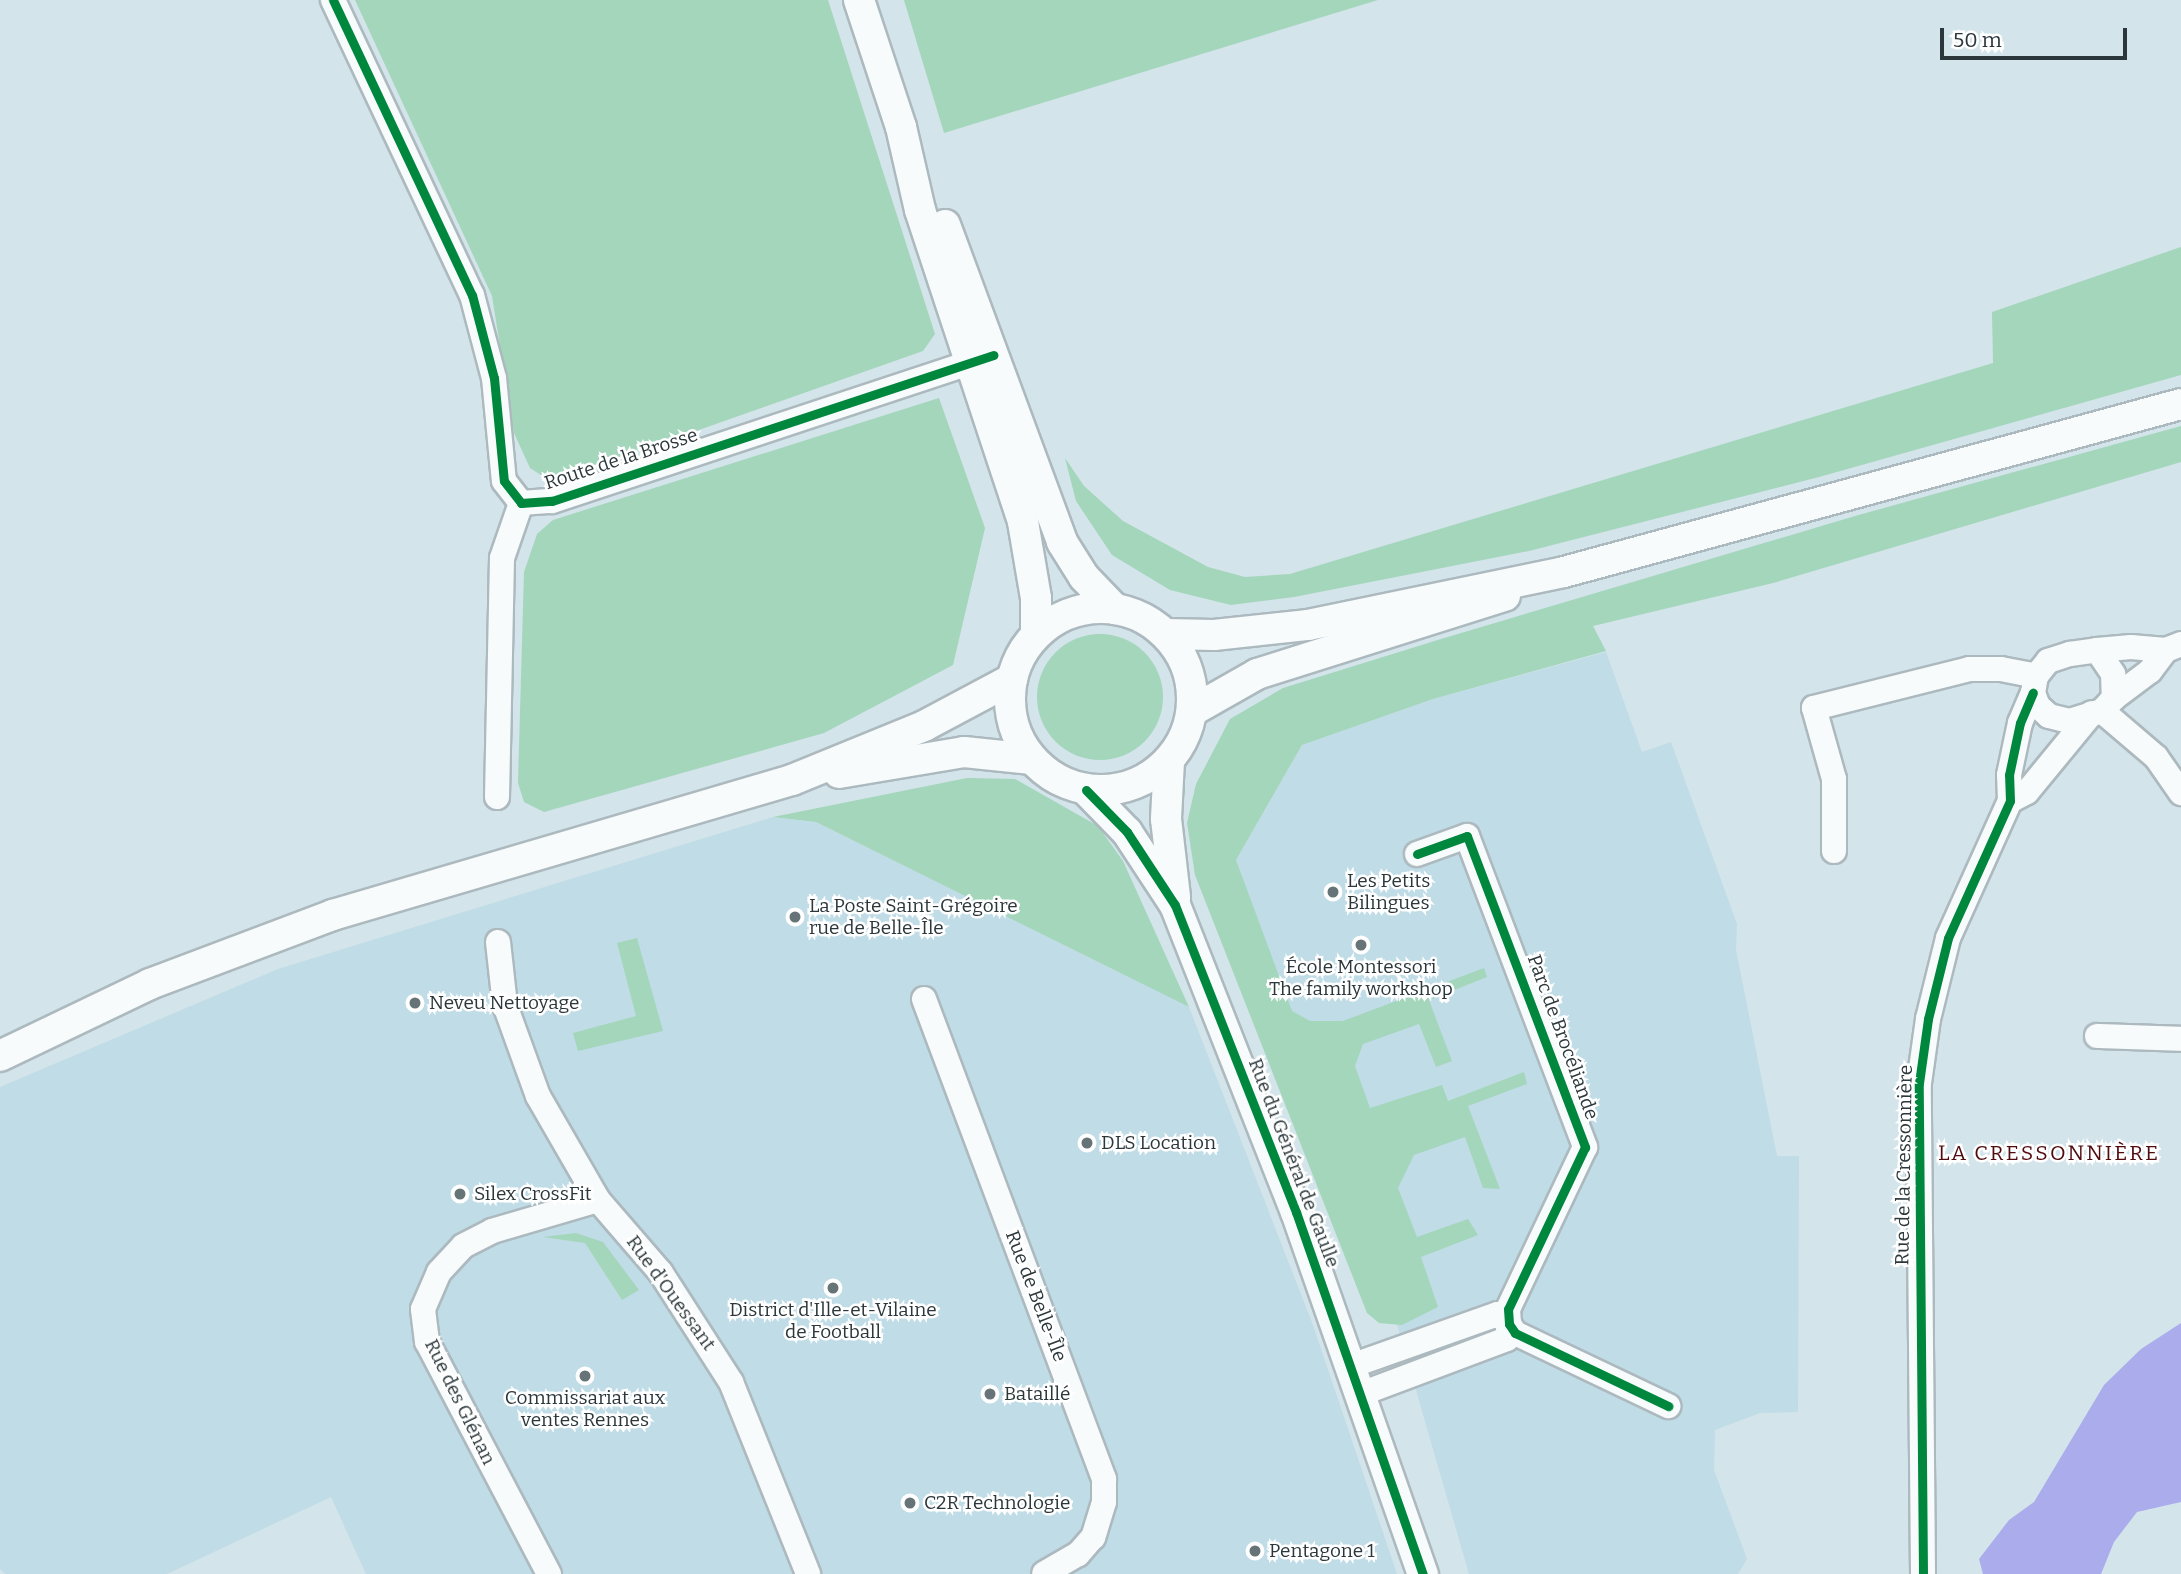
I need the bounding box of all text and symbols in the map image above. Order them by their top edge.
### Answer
scale bar [1943,14,2130,58]
text: 50 m [1953,27,2002,53]
street label: Route de la Brosse [541,423,701,495]
place label: Les Petits Bilingues [1347,870,1430,914]
marker: Les Petits Bilingues [1325,884,1341,900]
place label: La Poste Saint-Grégoire rue de Belle-Île [809,895,1018,939]
marker: La Poste Saint-Grégoire rue de Belle-Île [787,909,803,925]
marker: École Montessori The family workshop [1353,937,1369,953]
street label: Parc de Brocéliande [1523,951,1603,1123]
place label: École Montessori The family workshop [1269,956,1453,1000]
place label: Neveu Nettoyage [429,992,579,1014]
marker: Neveu Nettoyage [407,995,423,1011]
street label: Rue du Général de Gaulle [1244,1055,1344,1271]
street label: Rue de la Cressonnière [1891,1064,1917,1266]
place label: DLS Location [1101,1132,1216,1154]
marker: DLS Location [1079,1135,1095,1151]
district label: LA CRESSONNIÈRE [1940,1140,2158,1166]
place label: Silex CrossFit [474,1183,592,1205]
marker: Silex CrossFit [452,1186,468,1202]
street label: Rue de Belle-Île [1001,1227,1071,1365]
street label: Rue d'Ouessant [622,1231,720,1355]
marker: District d'Ille-et-Vilaine de Football [825,1280,841,1296]
place label: District d'Ille-et-Vilaine de Football [729,1299,937,1343]
street label: Rue des Glénan [420,1336,500,1468]
marker: Commissariat aux ventes Rennes [577,1368,593,1384]
place label: Bataillé [1004,1383,1070,1405]
marker: Bataillé [982,1386,998,1402]
place label: Commissariat aux ventes Rennes [505,1387,665,1431]
place label: C2R Technologie [924,1492,1070,1514]
marker: C2R Technologie [902,1495,918,1511]
place label: Pentagone 1 [1269,1540,1375,1562]
marker: Pentagone 1 [1247,1543,1263,1559]

